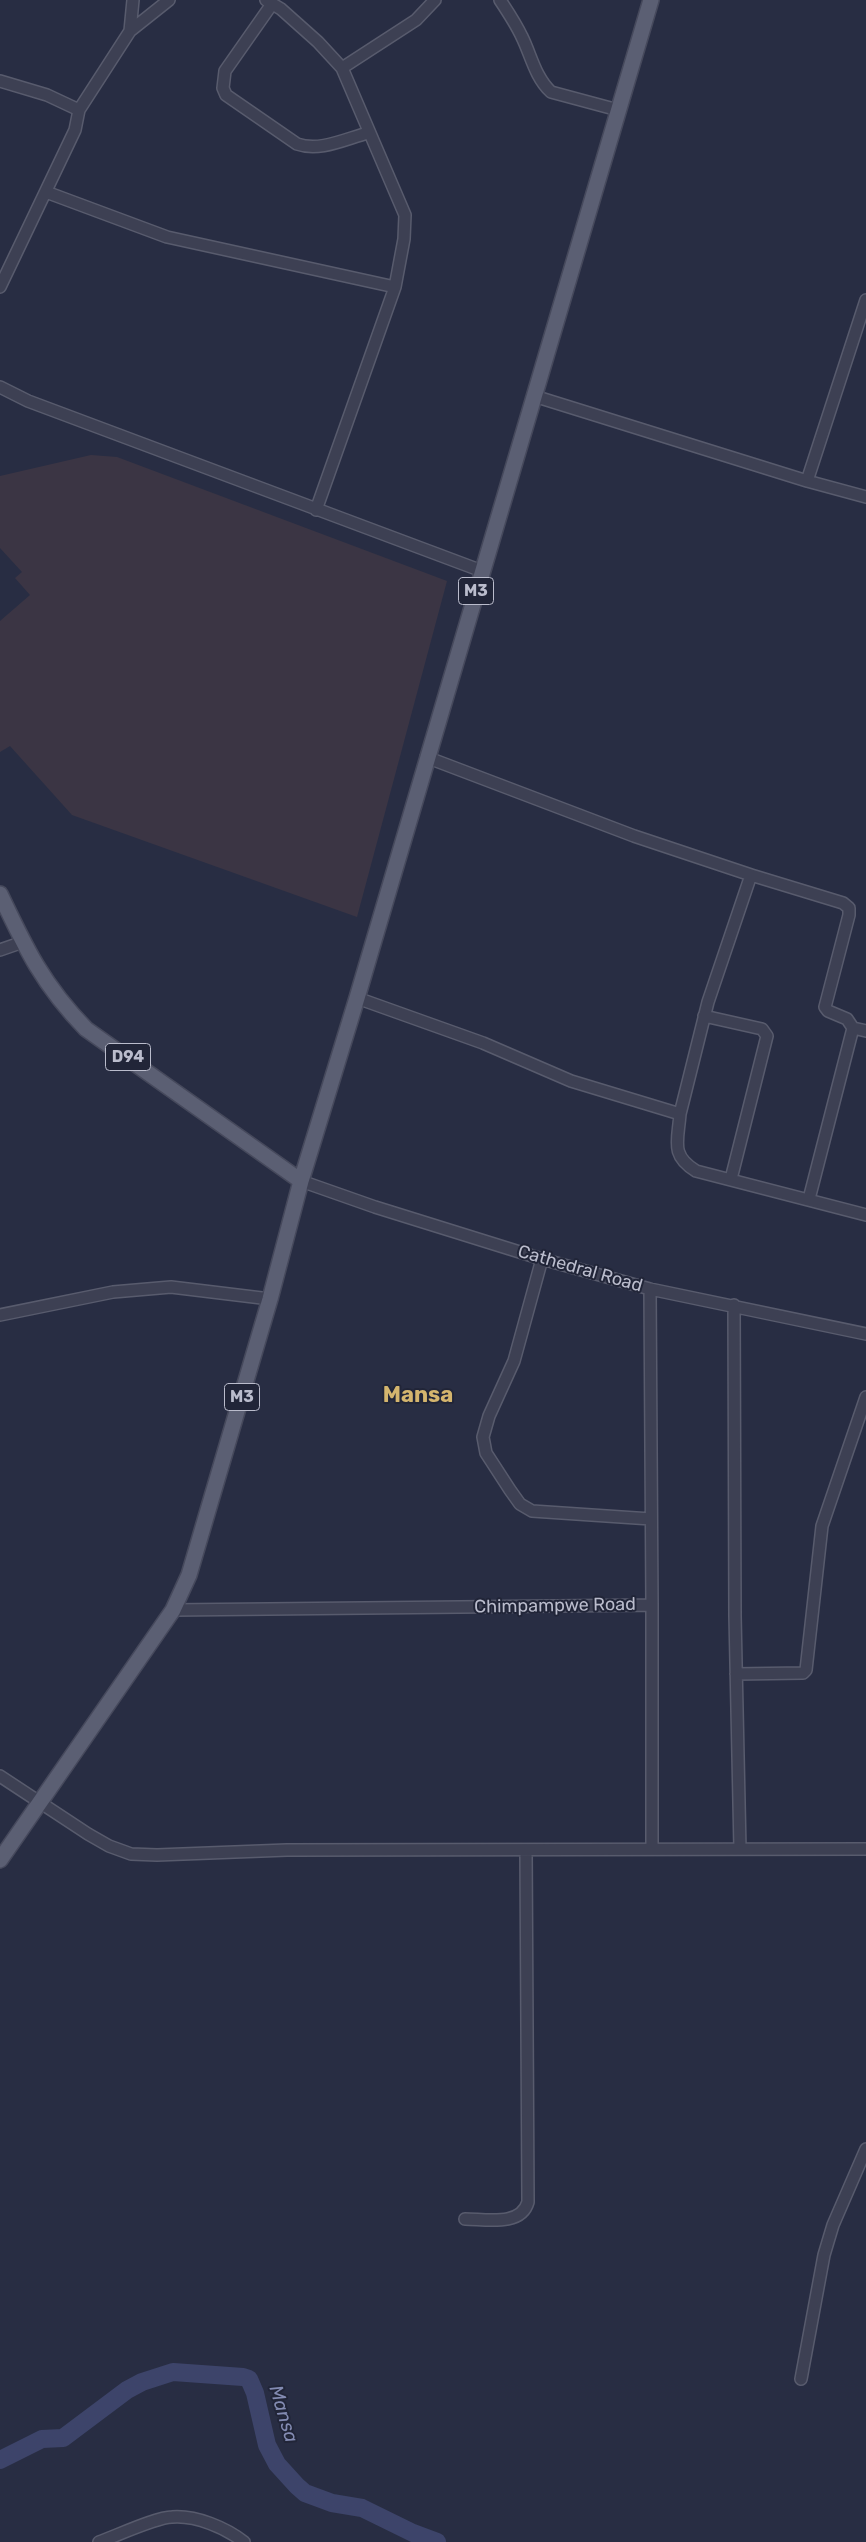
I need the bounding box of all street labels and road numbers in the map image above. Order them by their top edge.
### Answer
road number: M3 [458,578,494,604]
road number: D94 [106,1044,150,1070]
street label: Cathedral Road [515,1241,645,1297]
road number: M3 [224,1384,260,1410]
street label: Chimpampwe Road [474,1594,636,1618]

